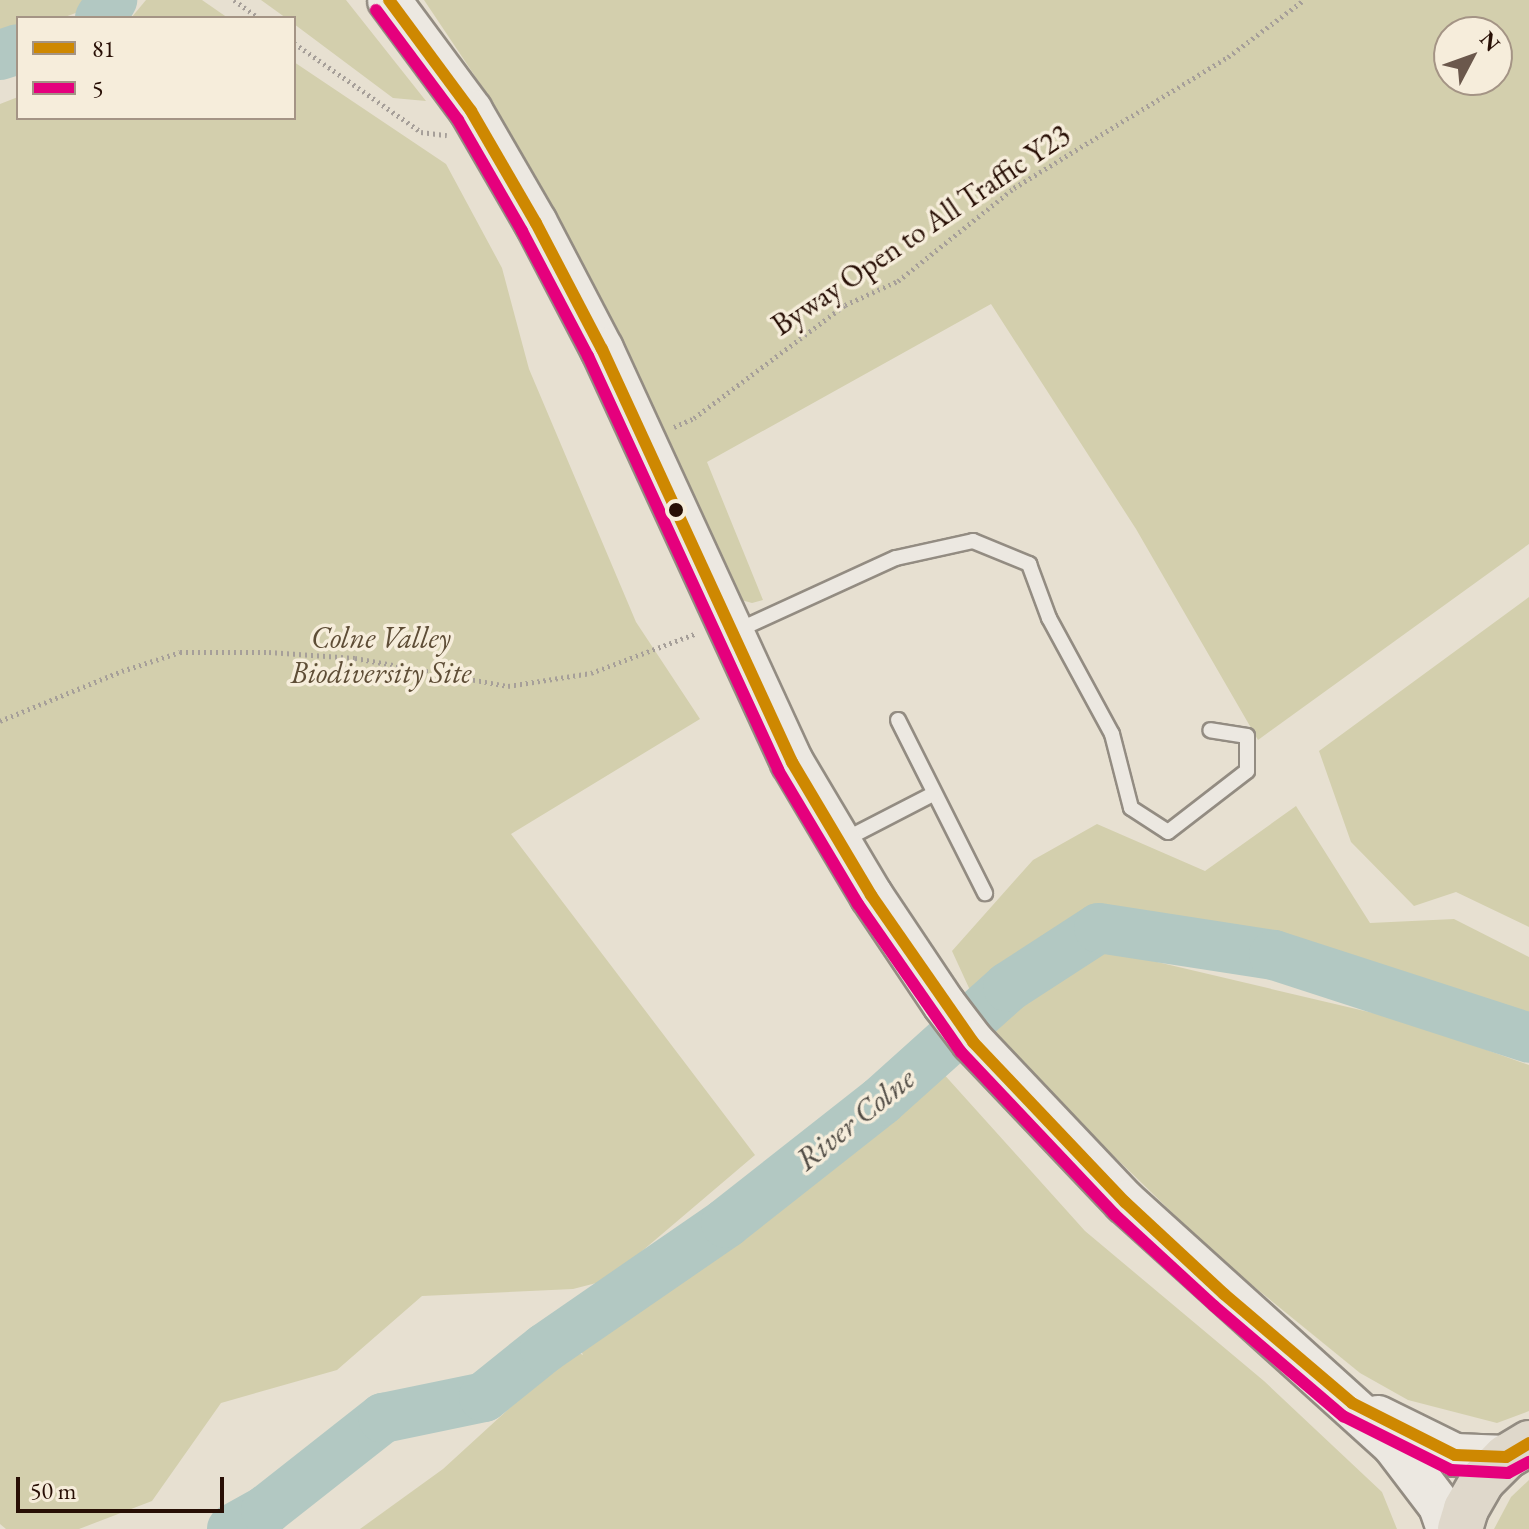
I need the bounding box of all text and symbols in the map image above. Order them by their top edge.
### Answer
legend [16,16,296,120]
north arrow [1433,16,1513,96]
text: N [1473,25,1507,57]
text: 81 [92,33,115,64]
text: 5 [92,73,104,104]
street label: Byway Open to All Traffic Y23 [765,117,1077,343]
unlabelled marker [668,502,684,518]
park label: Colne Valley Biodiversity Site [291,620,471,690]
water label: River Colne [788,1059,922,1179]
scale bar [20,1461,228,1511]
text: 50 m [30,1475,77,1506]

